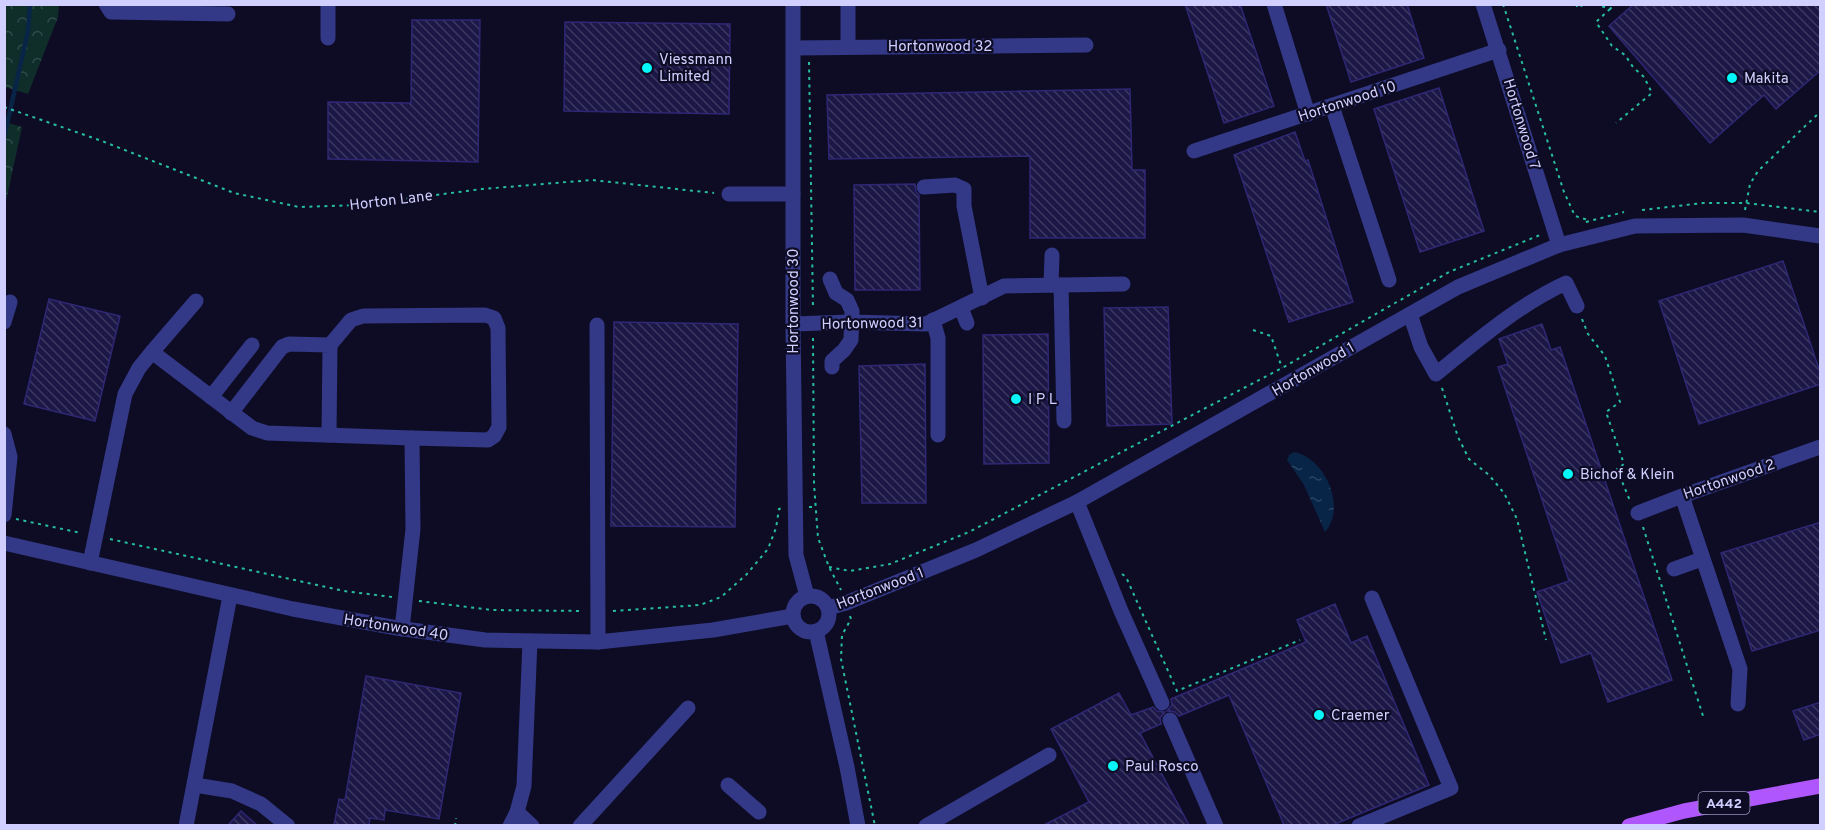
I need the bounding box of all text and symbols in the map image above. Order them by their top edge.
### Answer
street label: Hortonwood 32 [888,38,992,57]
place label: Viessmann Limited [659,51,733,87]
marker: Viessmann Limited [640,61,654,75]
place label: Makita [1744,70,1789,89]
marker: Makita [1725,71,1739,85]
street label: Hortonwood 7 [1498,77,1543,172]
street label: Hortonwood 10 [1296,78,1399,127]
street label: Horton Lane [348,187,434,216]
street label: Hortonwood 30 [785,248,804,354]
street label: Hortonwood 31 [821,314,923,335]
street label: Hortonwood 1 [1269,339,1358,402]
place label: I P L [1028,391,1057,410]
marker: I P L [1009,392,1023,406]
street label: Hortonwood 2 [1681,456,1778,505]
place label: Bichof & Klein [1580,466,1674,485]
marker: Bichof & Klein [1561,467,1575,481]
street label: Hortonwood 1 [834,564,927,615]
street label: Hortonwood 40 [342,611,449,646]
place label: Craemer [1331,707,1390,726]
marker: Craemer [1312,708,1326,722]
place label: Paul Rosco [1125,758,1199,777]
marker: Paul Rosco [1106,759,1120,773]
road number: A442 [1698,792,1750,814]

